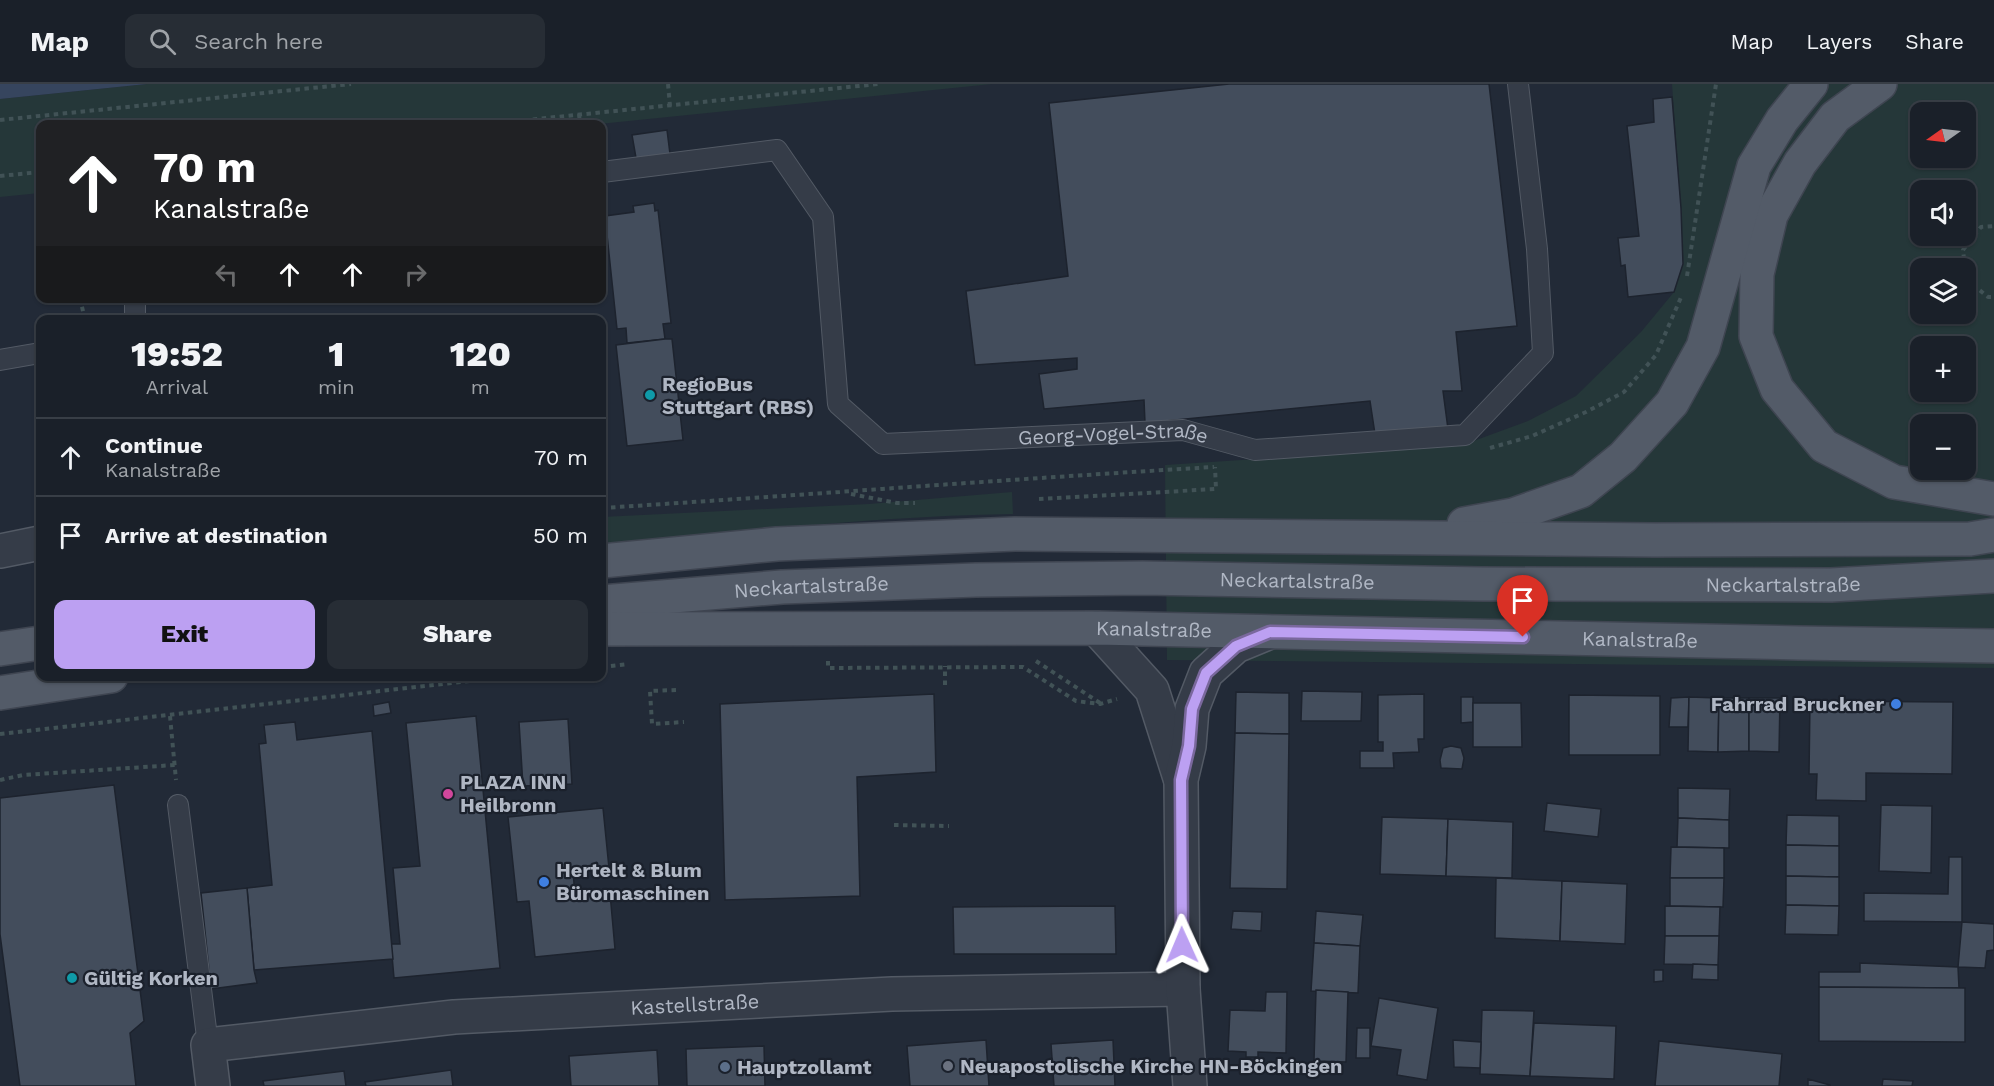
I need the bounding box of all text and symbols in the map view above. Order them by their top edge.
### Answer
search box [125,14,545,68]
text: Map [30,25,89,58]
icon: search [146,25,179,58]
text: Search here [194,29,323,54]
text: Map [1730,29,1773,54]
text: Layers [1806,29,1872,54]
text: Share [1905,29,1964,54]
north arrow [1910,102,1976,168]
map controls [1910,102,1976,480]
text: 70 m [153,143,256,192]
icon: ahead [54,144,132,222]
button: sound [1910,180,1976,246]
text: Kanalstraße [153,193,310,225]
icon: left [210,258,243,291]
icon: ahead [273,258,306,291]
icon: ahead [336,258,369,291]
icon: right [399,258,432,291]
button: layers [1910,258,1976,324]
text: 19:52 [131,333,223,375]
text: 1 [328,333,344,375]
text: 120 [450,333,511,375]
button: + [1910,336,1976,402]
place label: RegioBus Stuttgart (RBS) [662,372,814,419]
text: Arrival [146,375,208,399]
text: min [318,375,355,399]
text: m [471,375,490,399]
marker: RegioBus Stuttgart (RBS) [643,388,657,402]
button: − [1910,414,1976,480]
street label: Georg-Vogel-Straße [1017,418,1211,450]
text: Continue [105,433,203,458]
icon: ahead [54,441,87,474]
text: 70 m [534,445,588,470]
text: Kanalstraße [105,458,221,482]
icon: arrive [54,519,87,552]
text: Arrive at destination [105,523,328,548]
text: 50 m [533,523,588,548]
street label: Neckartalstraße [1219,567,1375,594]
street label: Neckartalstraße [733,571,889,603]
street label: Neckartalstraße [1706,571,1861,597]
pin [1497,575,1548,637]
icon: arrive [1506,584,1539,617]
button: Exit [54,600,315,669]
button: Share [327,600,588,669]
street label: Kanalstraße [1096,616,1212,642]
street label: Kanalstraße [1582,626,1698,653]
place label: Fahrrad Bruckner [1711,692,1884,716]
marker: Fahrrad Bruckner [1889,697,1903,711]
place label: PLAZA INN Heilbronn [460,770,566,817]
marker: PLAZA INN Heilbronn [441,787,455,801]
place label: Hertelt & Blum Büromaschinen [556,858,709,905]
marker: Hertelt & Blum Büromaschinen [537,875,551,889]
position arrow [1150,913,1214,977]
place label: Gültig Korken [84,966,218,990]
marker: Gültig Korken [65,971,79,985]
street label: Kastellstraße [630,989,760,1020]
place label: Neuapostolische Kirche HN-Böckingen [960,1054,1342,1078]
place label: Hauptzollamt [737,1055,872,1079]
marker: Neuapostolische Kirche HN-Böckingen [941,1059,955,1073]
marker: Hauptzollamt [718,1060,732,1074]

